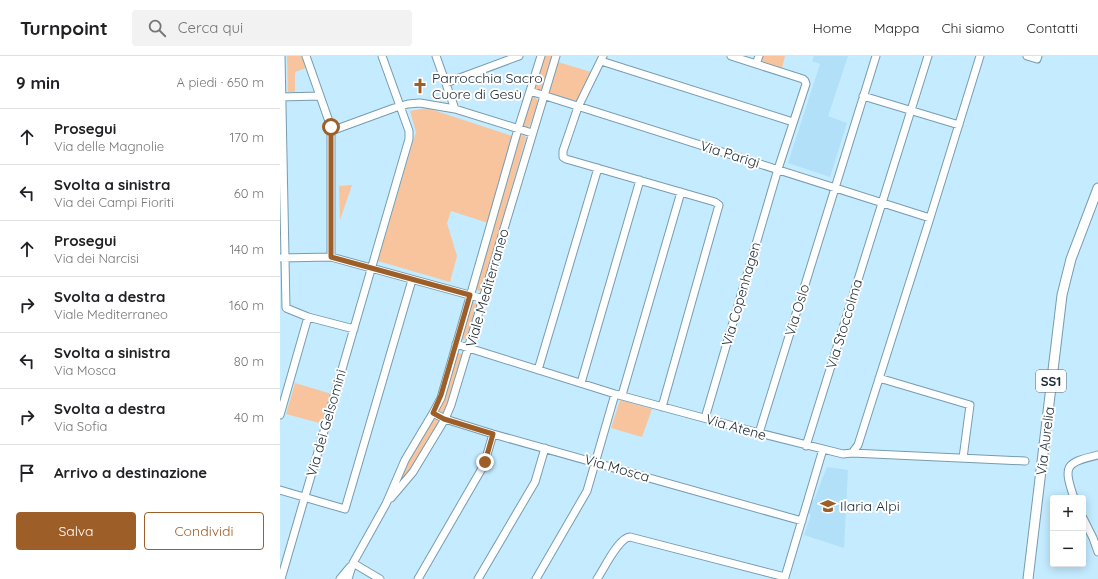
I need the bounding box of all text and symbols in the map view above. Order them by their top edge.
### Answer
search box [132,10,412,46]
text: Turnpoint [20,16,108,40]
icon: search [146,17,168,39]
text: Cerca qui [178,18,243,37]
text: Home [813,19,852,37]
text: Mappa [874,19,919,37]
text: Chi siamo [941,19,1005,37]
text: Contatti [1027,19,1078,37]
place label: Parrocchia Sacro Cuore di Gesù [432,69,543,103]
text: 9 min [16,72,60,93]
text: A piedi · 650 m [177,74,264,90]
church icon: Parrocchia Sacro Cuore di Gesù [411,77,429,95]
route start [322,118,340,136]
text: Prosegui [54,119,116,138]
icon: ahead [16,126,38,148]
text: 170 m [229,129,264,145]
street label: Via Parigi [698,136,762,172]
text: Via delle Magnolie [54,138,164,154]
text: Svolta a sinistra [54,175,170,194]
icon: left [16,182,38,204]
text: 60 m [234,185,264,201]
text: Via dei Campi Fioriti [54,194,174,210]
street label: Viale Mediterraneo [461,227,513,349]
text: Prosegui [54,231,116,250]
icon: ahead [16,238,38,260]
street label: Via Copenhagen [718,240,764,348]
text: 140 m [229,241,264,257]
text: Via dei Narcisi [54,250,139,266]
street label: Via Stoccolma [822,277,866,371]
street label: Via Oslo [781,282,813,338]
text: Svolta a destra [54,287,165,306]
icon: right [16,294,38,316]
text: 160 m [229,297,264,313]
text: Viale Mediterraneo [54,306,168,322]
text: Svolta a sinistra [54,343,170,362]
icon: left [16,350,38,372]
text: 80 m [234,353,264,369]
text: Via Mosca [54,362,116,378]
street label: Via dei Gelsomini [302,367,350,479]
road number: SS1 [1036,370,1066,392]
text: Svolta a destra [54,399,165,418]
icon: right [16,406,38,428]
street label: Via Aurelia [1032,406,1058,476]
text: 40 m [234,409,264,425]
street label: Via Atene [704,410,768,444]
text: Via Sofia [54,418,107,434]
street label: Via Mosca [582,450,652,486]
route end [476,453,494,471]
icon: arrive [16,462,38,484]
text: Arrivo a destinazione [54,463,207,482]
map controls [1050,495,1086,567]
button: + [1050,495,1086,531]
school or university icon: Ilaria Alpi [819,497,837,515]
place label: Ilaria Alpi [840,497,900,515]
button: Salva [16,512,136,550]
button: Condividi [144,512,264,550]
button: − [1050,531,1086,567]

